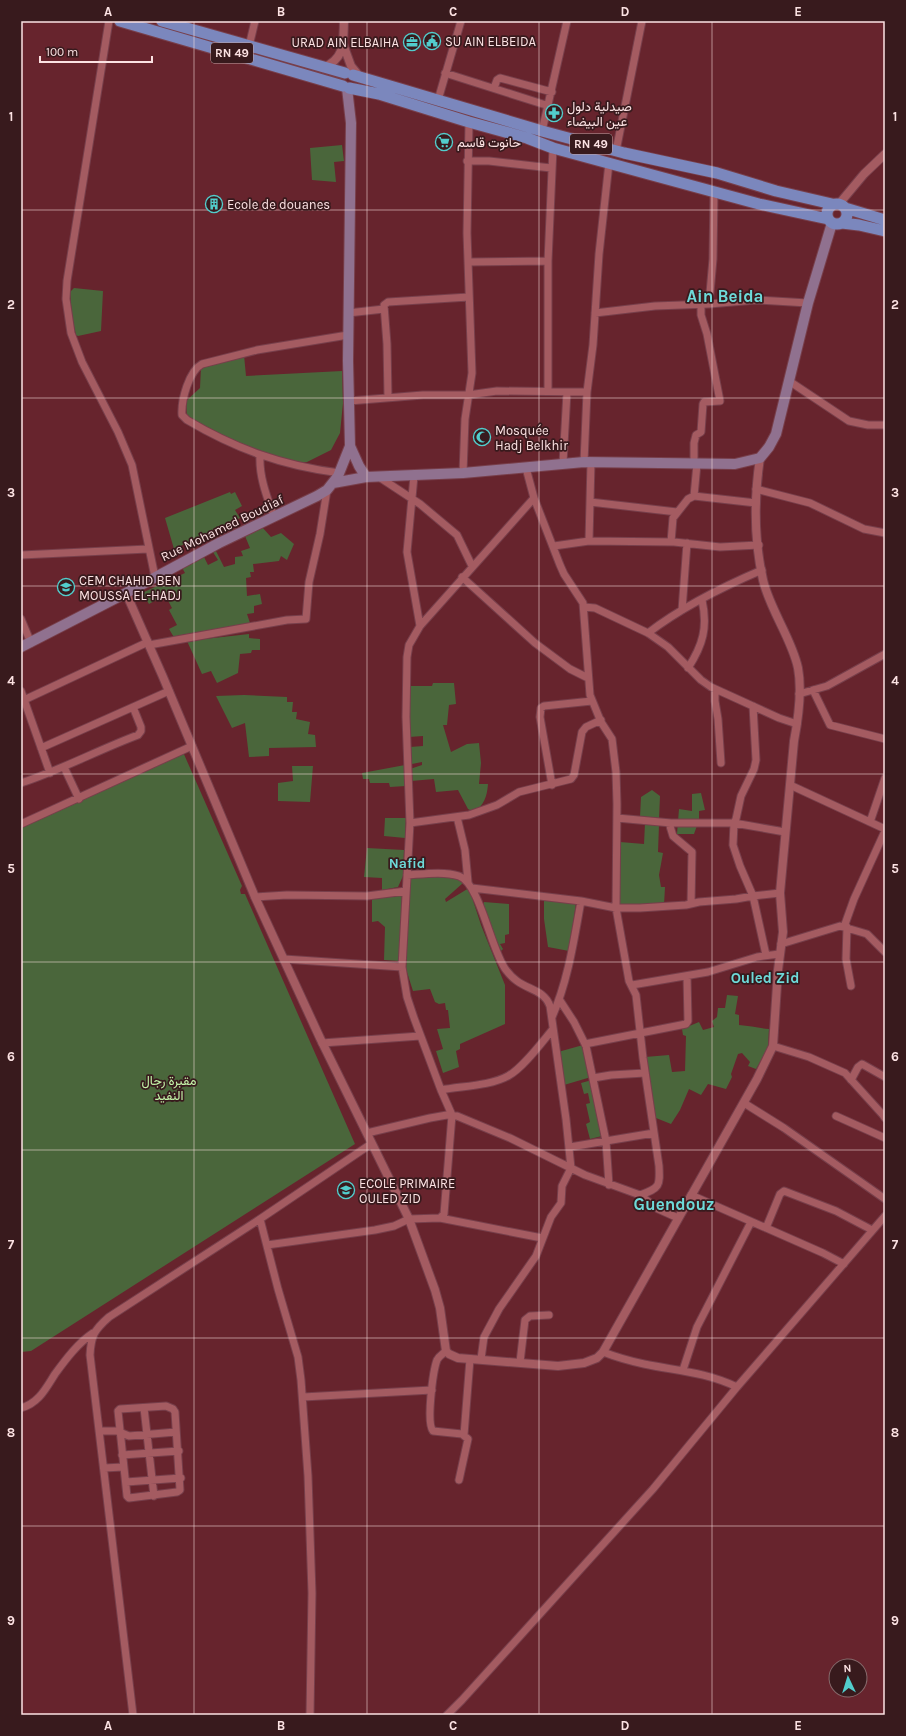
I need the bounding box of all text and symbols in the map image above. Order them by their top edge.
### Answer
text: A [104,4,112,19]
text: B [277,4,285,19]
text: C [449,4,457,19]
text: D [621,4,630,19]
text: E [794,4,802,19]
public building icon: SU AIN ELBEIDA [422,31,442,51]
office icon: URAD AIN ELBAIHA [402,32,422,52]
place label: SU AIN ELBEIDA [445,34,537,49]
place label: URAD AIN ELBAIHA [292,35,400,50]
scale bar [40,38,152,64]
road number: RN 49 [211,43,253,63]
text: 100 m [46,45,78,59]
place label: صيدلية دلول عين البيضاء [567,99,632,130]
pharmacy icon: صيدلية دلول عين البيضاء [544,103,564,123]
text: 1 [9,109,13,124]
text: 1 [893,109,897,124]
supermarket icon: حانوت قاسم [434,132,454,152]
road number: RN 49 [570,134,612,154]
place label: حانوت قاسم [457,135,521,151]
building icon: Ecole de douanes [204,194,224,214]
place label: Ecole de douanes [227,197,330,212]
district label: Ain Beida [686,286,764,306]
text: 2 [7,297,15,312]
text: 2 [891,297,899,312]
place label: Mosquée Hadj Belkhir [495,423,568,453]
mosque icon: Mosquée Hadj Belkhir [472,427,492,447]
text: 3 [7,485,15,500]
text: 3 [891,485,899,500]
street label: Rue Mohamed Boudiaf [158,492,286,564]
place label: CEM CHAHID BEN MOUSSA EL-HADJ [79,573,181,603]
school or university icon: CEM CHAHID BEN MOUSSA EL-HADJ [56,577,76,597]
text: 4 [7,673,15,688]
text: 4 [891,673,899,688]
district label: Nafid [389,855,425,872]
text: 5 [7,861,15,876]
text: 5 [891,861,899,876]
district label: Ouled Zid [731,969,799,987]
text: 6 [7,1049,15,1064]
text: 6 [891,1049,899,1064]
park label: مقبرة رجال النفيد [142,1073,197,1103]
place label: ECOLE PRIMAIRE OULED ZID [359,1176,455,1206]
school or university icon: ECOLE PRIMAIRE OULED ZID [336,1180,356,1200]
district label: Guendouz [634,1194,714,1214]
text: 7 [8,1237,15,1252]
text: 7 [892,1237,899,1252]
text: 8 [7,1425,15,1440]
text: 8 [891,1425,899,1440]
text: 9 [7,1613,15,1628]
text: 9 [891,1613,899,1628]
north arrow [828,1658,868,1698]
text: N [843,1662,852,1675]
text: A [104,1718,112,1733]
text: B [277,1718,285,1733]
text: C [449,1718,457,1733]
text: D [621,1718,630,1733]
text: E [794,1718,802,1733]

